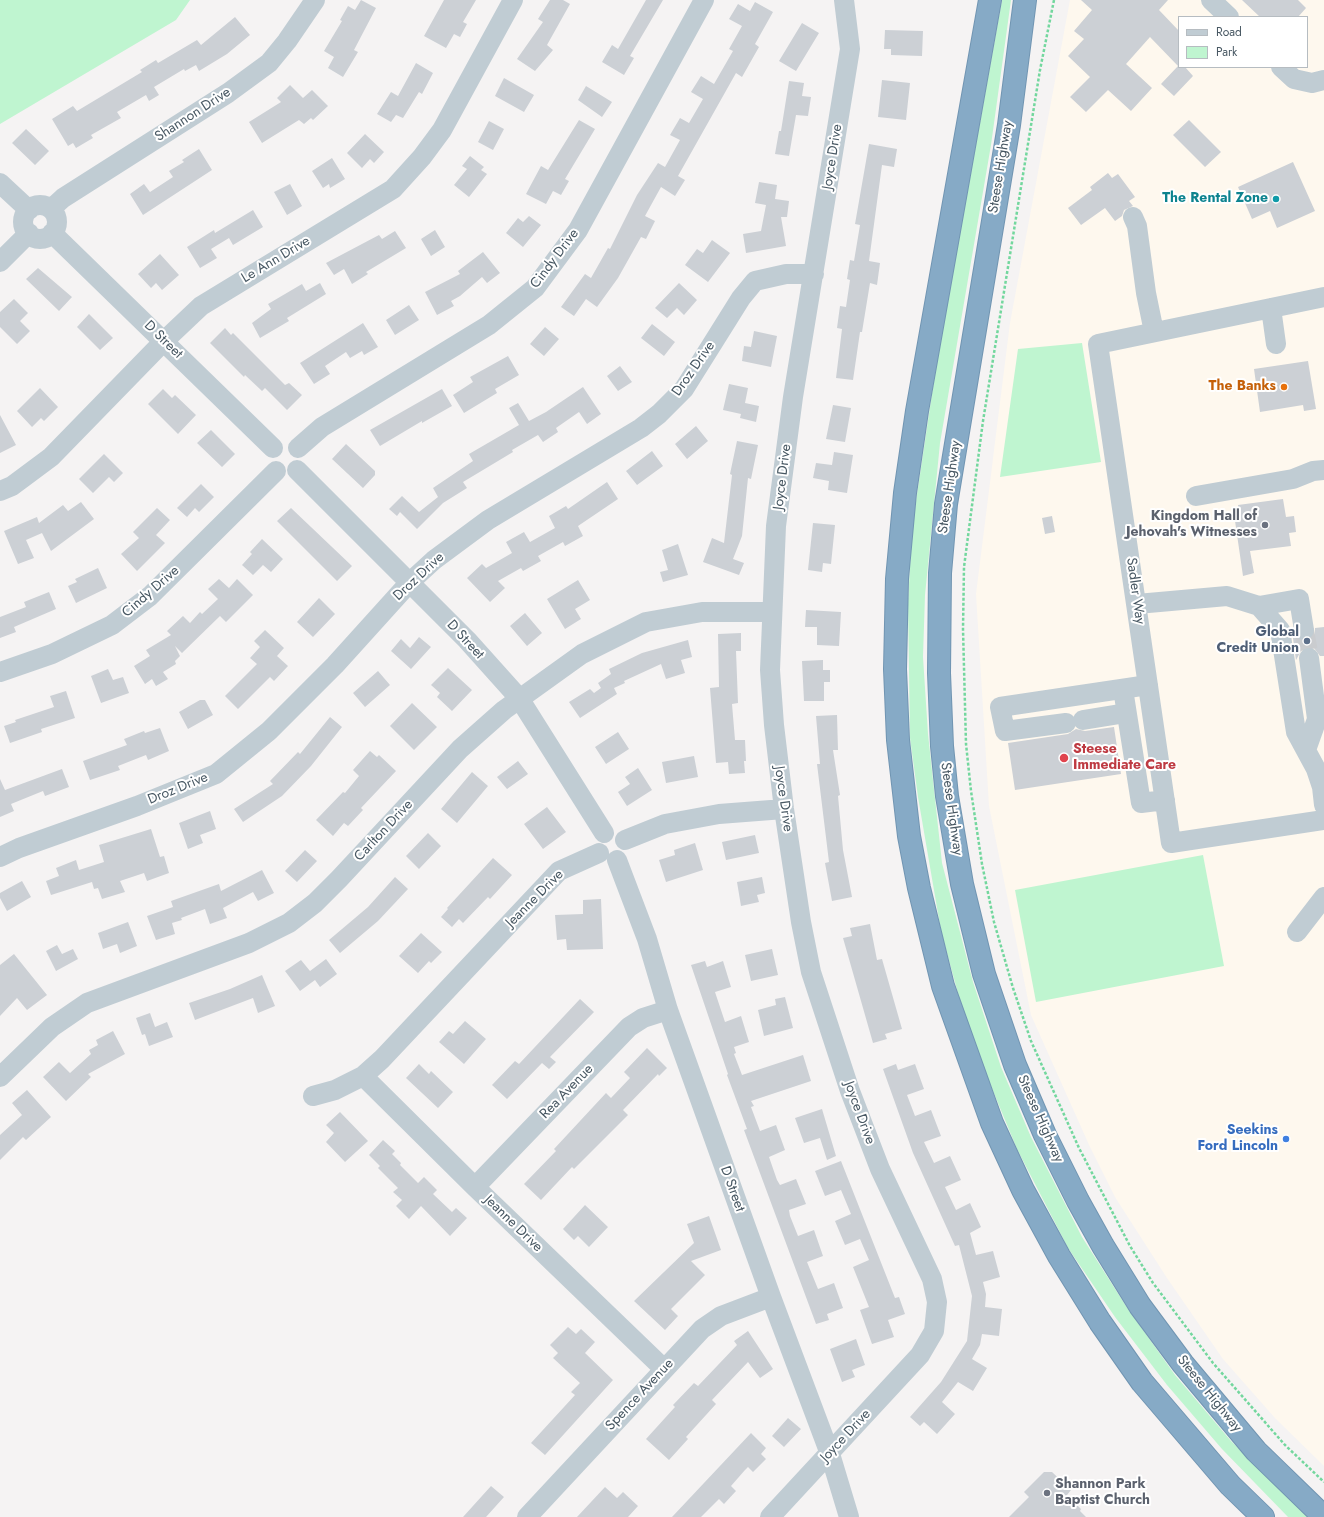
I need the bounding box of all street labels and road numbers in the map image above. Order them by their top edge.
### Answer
street label: Shannon Drive [152,84,234,146]
street label: Steese Highway [985,119,1017,215]
street label: Joyce Drive [820,123,846,191]
street label: Cindy Drive [527,226,583,292]
street label: Le Ann Drive [239,233,313,287]
street label: D Street [140,318,186,362]
street label: Droz Drive [669,338,719,400]
street label: Steese Highway [935,439,965,535]
street label: Joyce Drive [771,443,795,511]
street label: Droz Drive [390,549,448,605]
street label: Sadler Way [1122,557,1148,625]
street label: Cindy Drive [119,563,183,621]
street label: D Street [443,617,487,663]
street label: Steese Highway [936,761,966,857]
street label: Joyce Drive [770,765,796,833]
street label: Droz Drive [146,769,210,809]
street label: Carlton Drive [351,797,417,865]
street label: Jeanne Drive [503,867,567,931]
street label: Rea Avenue [537,1061,597,1123]
street label: Steese Highway [1013,1073,1067,1165]
street label: Joyce Drive [840,1079,878,1147]
street label: D Street [716,1164,748,1214]
street label: Jeanne Drive [480,1192,546,1256]
street label: Steese Highway [1173,1352,1245,1436]
street label: Spence Avenue [603,1356,677,1434]
street label: Joyce Drive [817,1406,875,1466]

